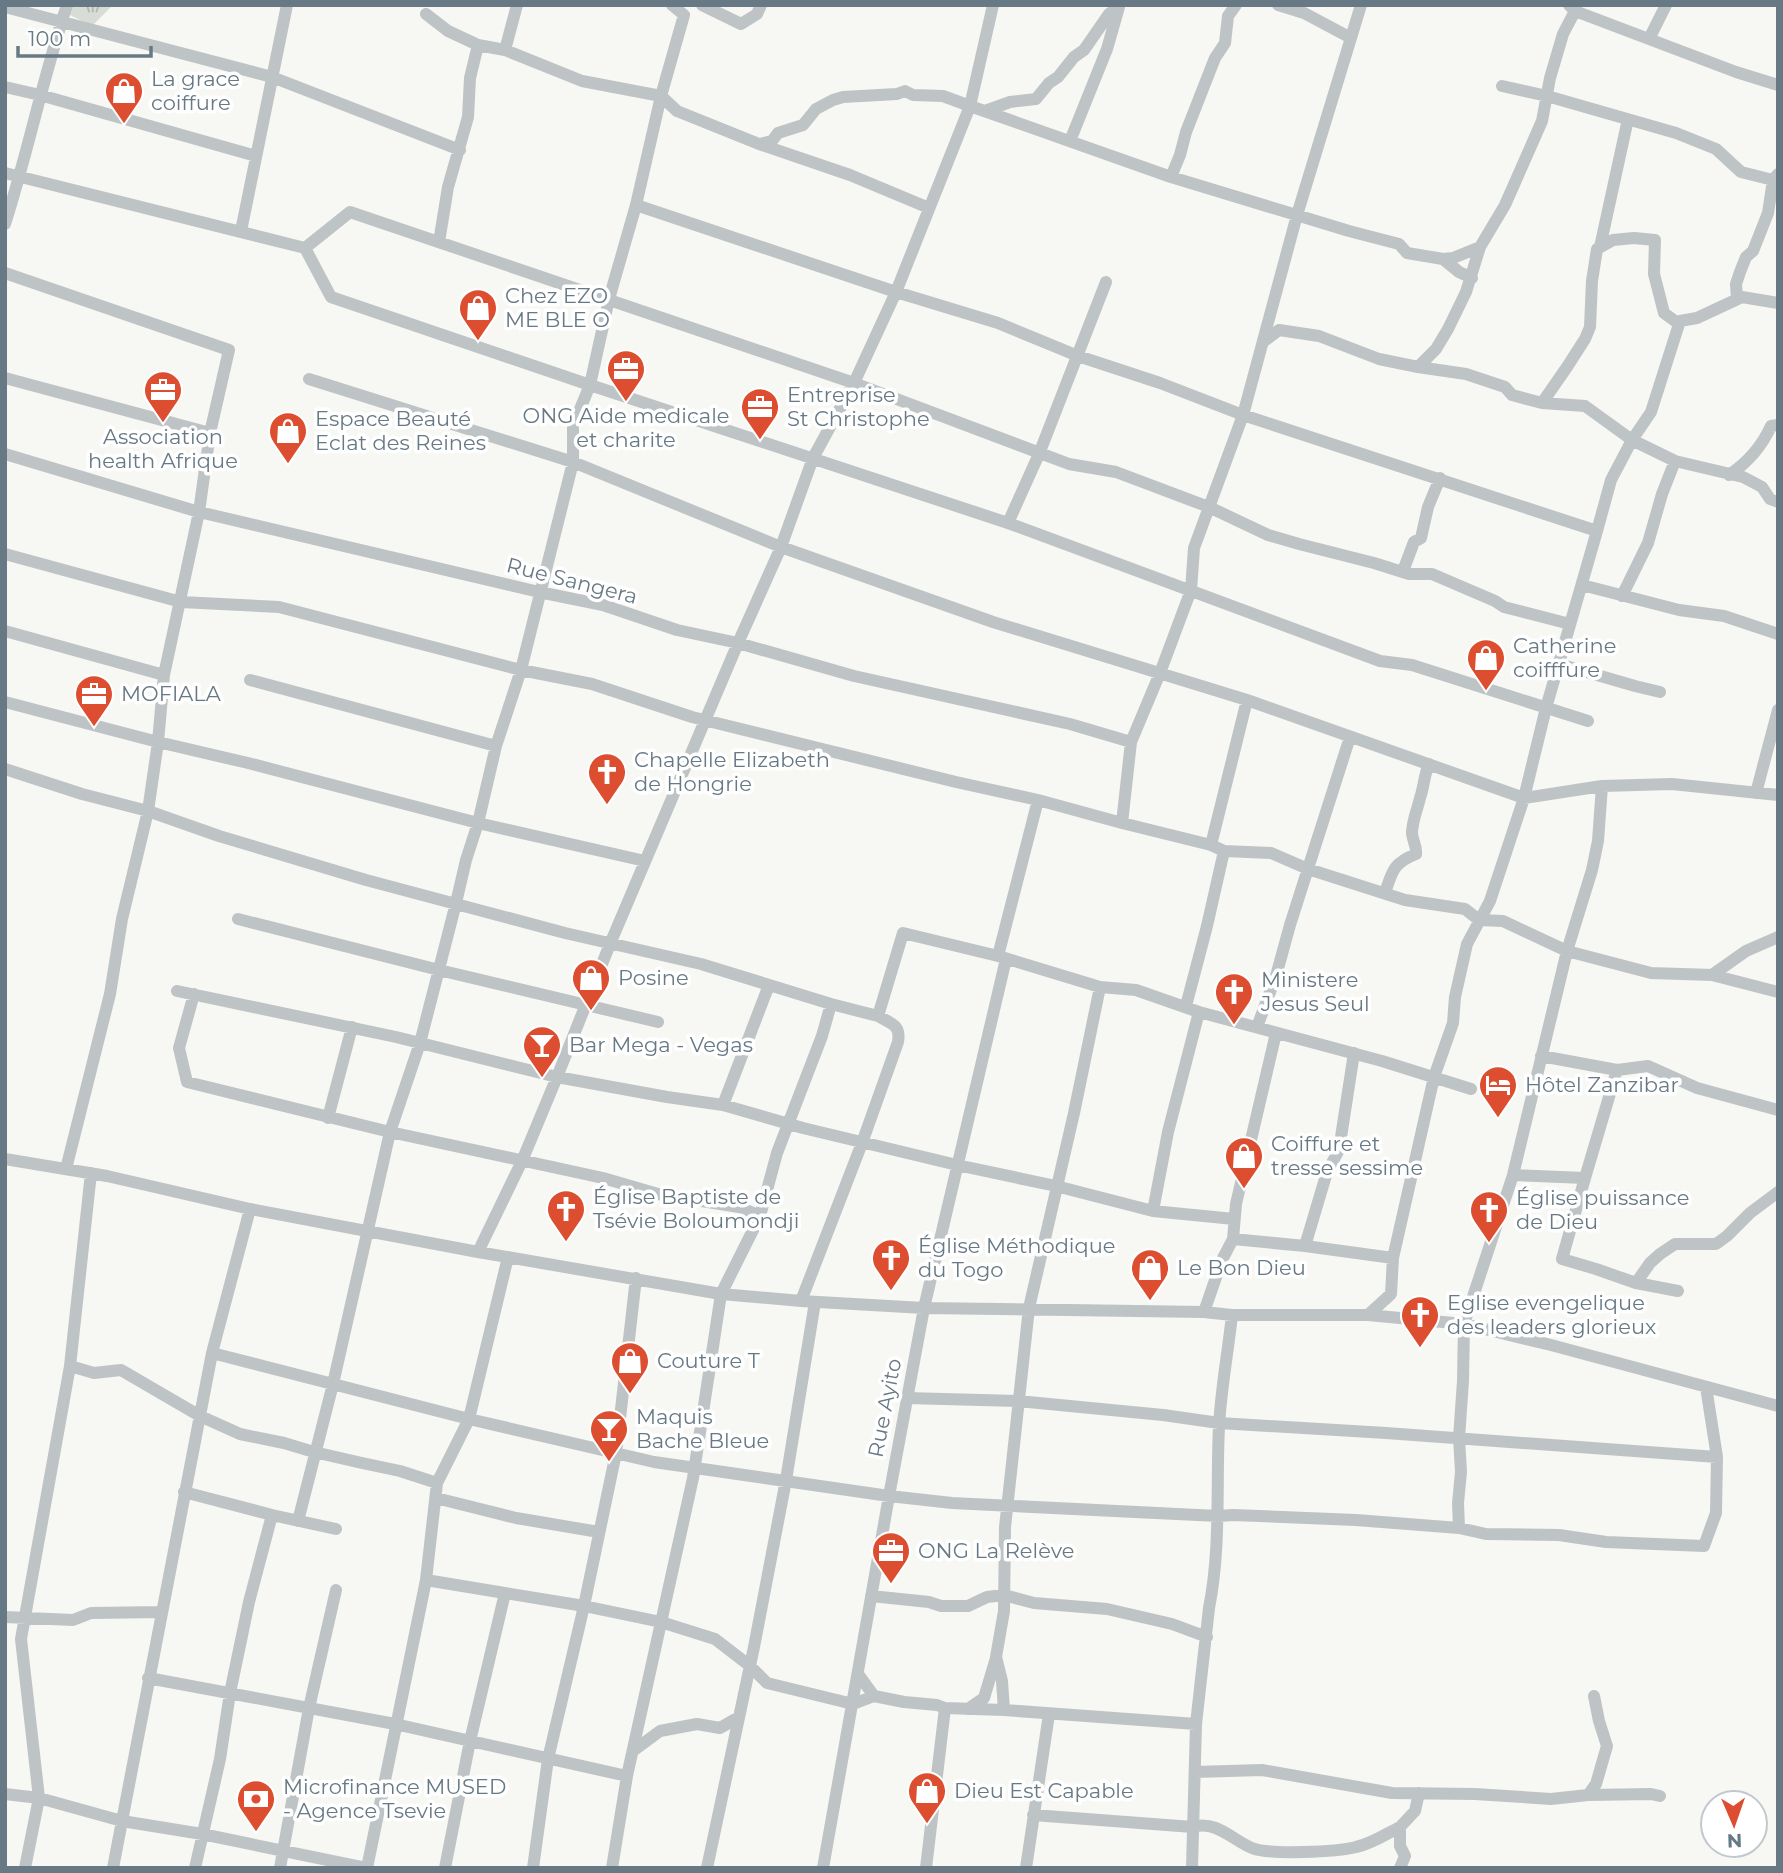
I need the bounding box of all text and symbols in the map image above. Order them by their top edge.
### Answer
scale bar [18,14,150,58]
text: 100 m [28,26,91,51]
place label: La grace coiffure [151,66,240,115]
shop icon: La grace coiffure [103,70,145,125]
place label: Chez EZO ME BLE O [505,283,610,332]
shop icon: Chez EZO ME BLE O [457,287,499,342]
office icon: ONG Aide medicale et charite [605,348,647,403]
office icon: Association health Afrique [142,369,184,424]
place label: Entreprise St Christophe [787,382,930,431]
office icon: Entreprise St Christophe [739,386,781,441]
place label: ONG Aide medicale et charite [523,403,729,452]
place label: Espace Beauté Eclat des Reines [315,406,486,455]
shop icon: Espace Beauté Eclat des Reines [267,410,309,465]
place label: Association health Afrique [88,424,238,473]
street label: Rue Sangera [504,552,640,609]
place label: Catherine coifffure [1513,633,1616,682]
shop icon: Catherine coifffure [1465,637,1507,692]
office icon: MOFIALA [73,673,115,728]
place label: MOFIALA [121,681,222,706]
place label: Chapelle Elizabeth de Hongrie [634,747,830,796]
church icon: Chapelle Elizabeth de Hongrie [586,751,628,806]
shop icon: Posine [570,957,612,1012]
place label: Posine [618,965,689,990]
place label: Ministere Jesus Seul [1260,967,1370,1016]
church icon: Ministere Jesus Seul [1213,971,1255,1026]
bar icon: Bar Mega - Vegas [521,1024,563,1079]
place label: Bar Mega - Vegas [569,1032,753,1057]
hotel icon: Hôtel Zanzibar [1477,1064,1519,1119]
place label: Hôtel Zanzibar [1525,1072,1679,1097]
place label: Coiffure et tresse sessime [1271,1131,1423,1180]
shop icon: Coiffure et tresse sessime [1223,1135,1265,1190]
place label: Église Baptiste de Tsévie Boloumondji [593,1184,799,1233]
place label: Église puissance de Dieu [1516,1185,1689,1234]
church icon: Église Baptiste de Tsévie Boloumondji [545,1188,587,1243]
church icon: Église puissance de Dieu [1468,1189,1510,1244]
place label: Église Méthodique du Togo [918,1233,1116,1282]
church icon: Église Méthodique du Togo [870,1237,912,1292]
shop icon: Le Bon Dieu [1129,1247,1171,1302]
place label: Le Bon Dieu [1177,1255,1306,1280]
place label: Eglise evengelique des leaders glorieux [1447,1290,1656,1339]
church icon: Eglise evengelique des leaders glorieux [1399,1294,1441,1349]
shop icon: Couture T [609,1340,651,1395]
place label: Couture T [657,1348,760,1373]
street label: Rue Ayito [863,1356,906,1459]
place label: Maquis Bache Bleue [636,1404,769,1453]
bar icon: Maquis Bache Bleue [588,1408,630,1463]
office icon: ONG La Relève [870,1530,912,1585]
place label: ONG La Relève [918,1538,1074,1563]
shop icon: Dieu Est Capable [906,1770,948,1825]
place label: Microfinance MUSED - Agence Tsevie [283,1774,506,1823]
bank icon: Microfinance MUSED - Agence Tsevie [235,1778,277,1833]
place label: Dieu Est Capable [954,1778,1134,1803]
north arrow [1699,1789,1769,1859]
text: N [1726,1829,1743,1852]

